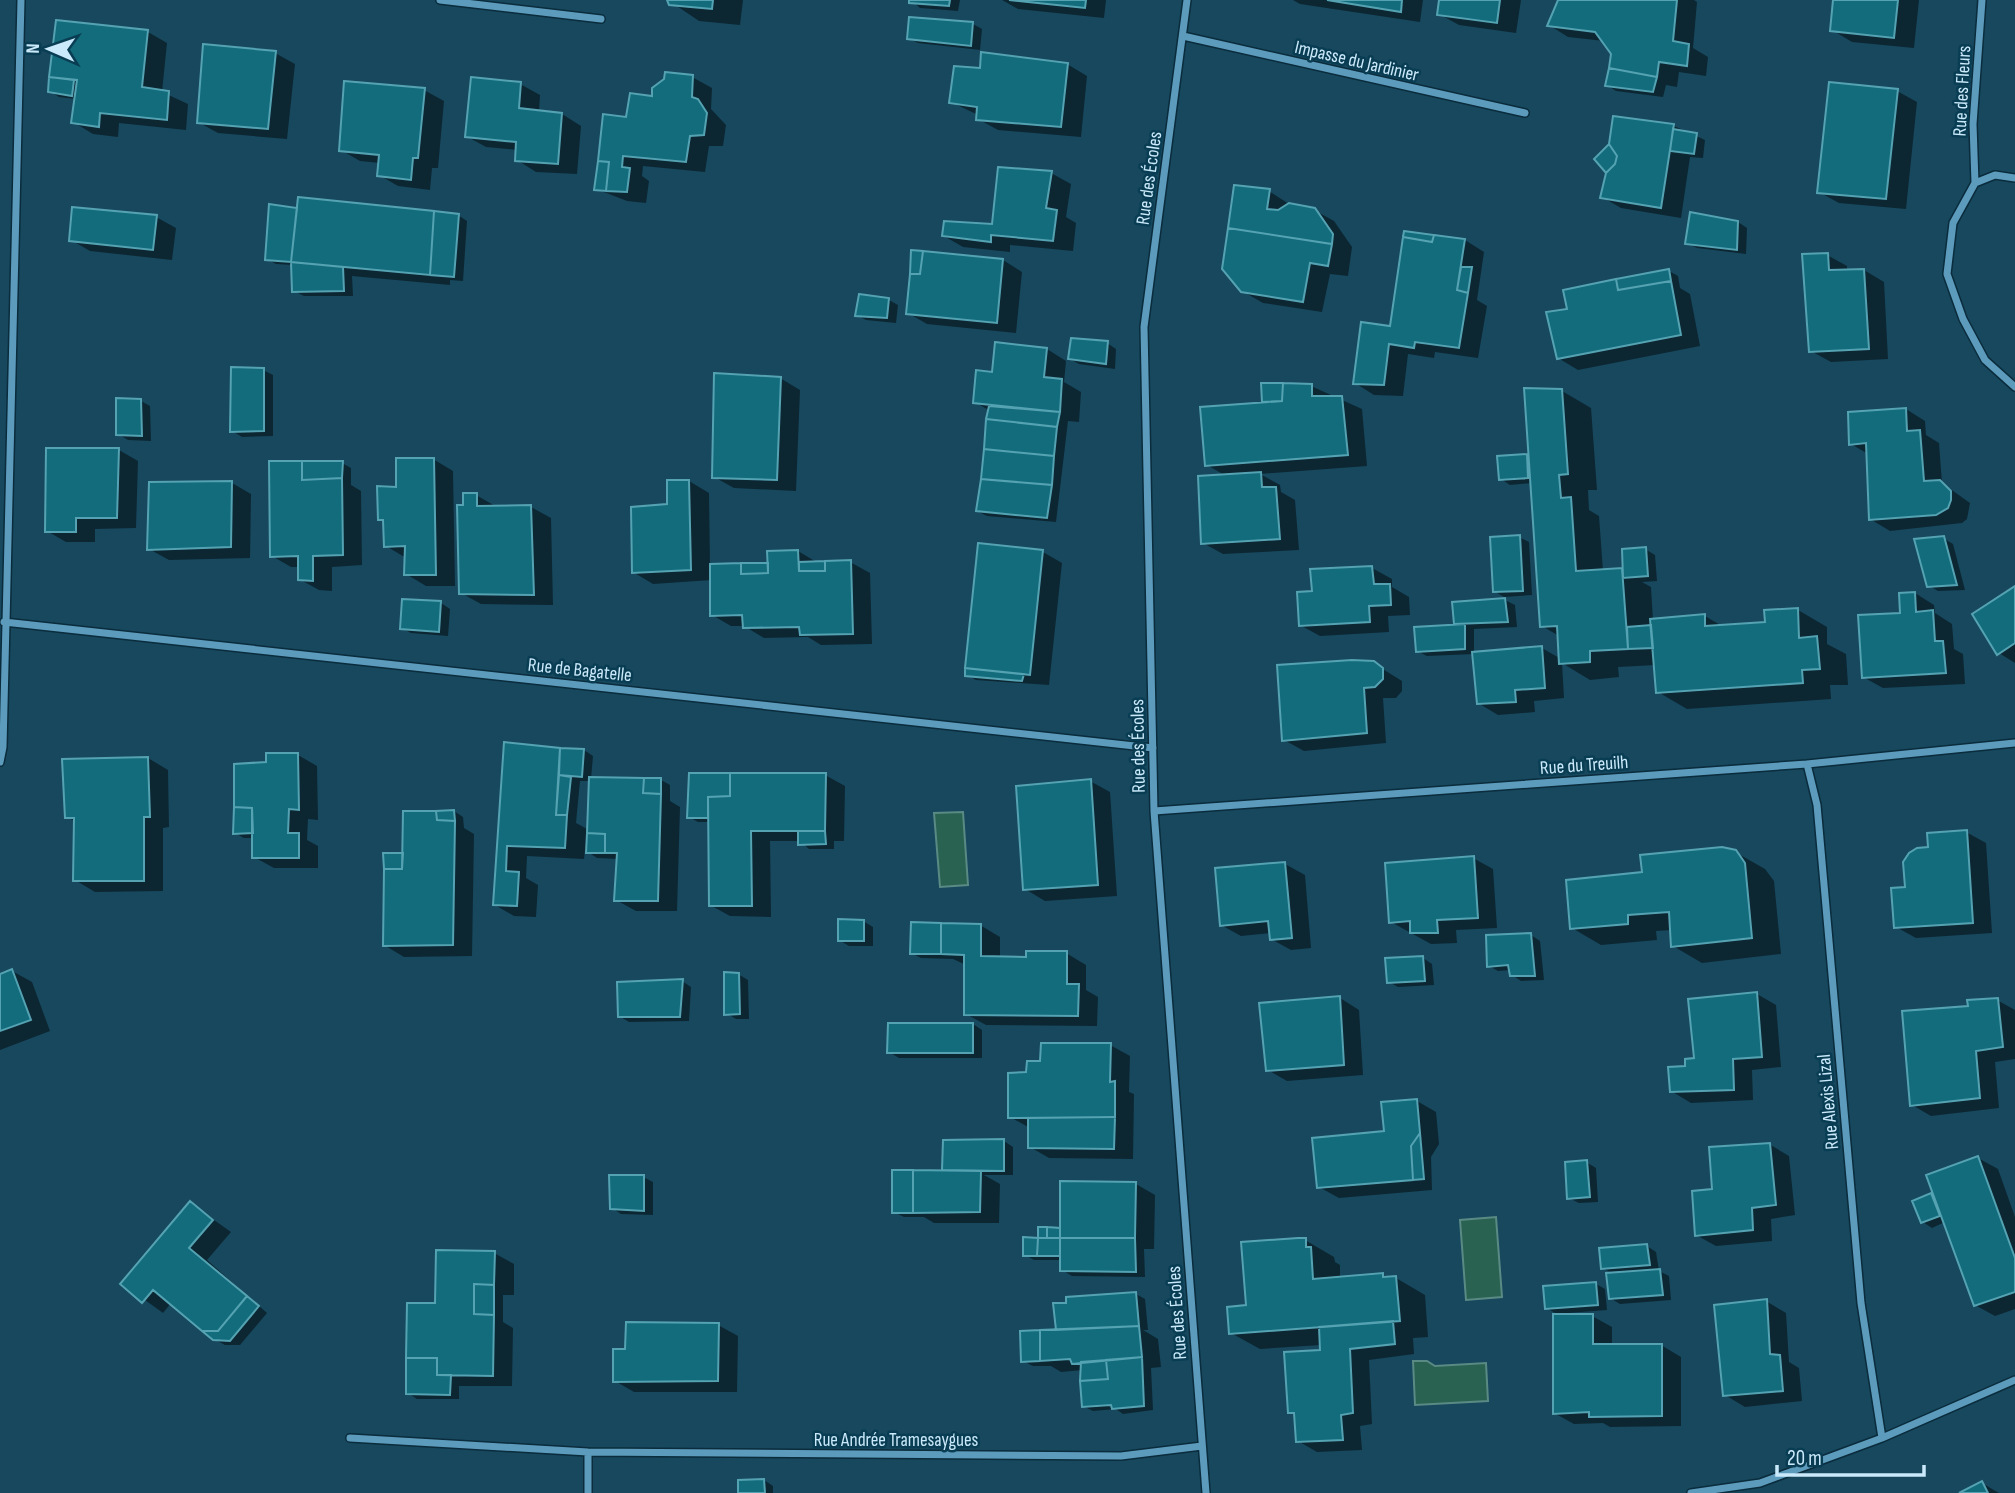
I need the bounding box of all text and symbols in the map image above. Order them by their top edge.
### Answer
north arrow [14,14,84,84]
street label: Impasse du Jardinier [1292,36,1422,87]
text: N [22,43,45,54]
street label: Rue des Fleurs [1949,45,1976,137]
street label: Rue des Écoles [1132,130,1167,226]
street label: Rue de Bagatelle [527,654,633,687]
street label: Rue des Écoles [1126,699,1151,793]
street label: Rue du Treuilh [1539,751,1629,780]
street label: Rue Alexis Lizal [1813,1053,1844,1150]
street label: Rue des Écoles [1163,1265,1192,1361]
street label: Rue Andrée Tramesaygues [814,1429,979,1452]
scale bar [1777,1434,1924,1478]
text: 20 m [1787,1446,1822,1471]

